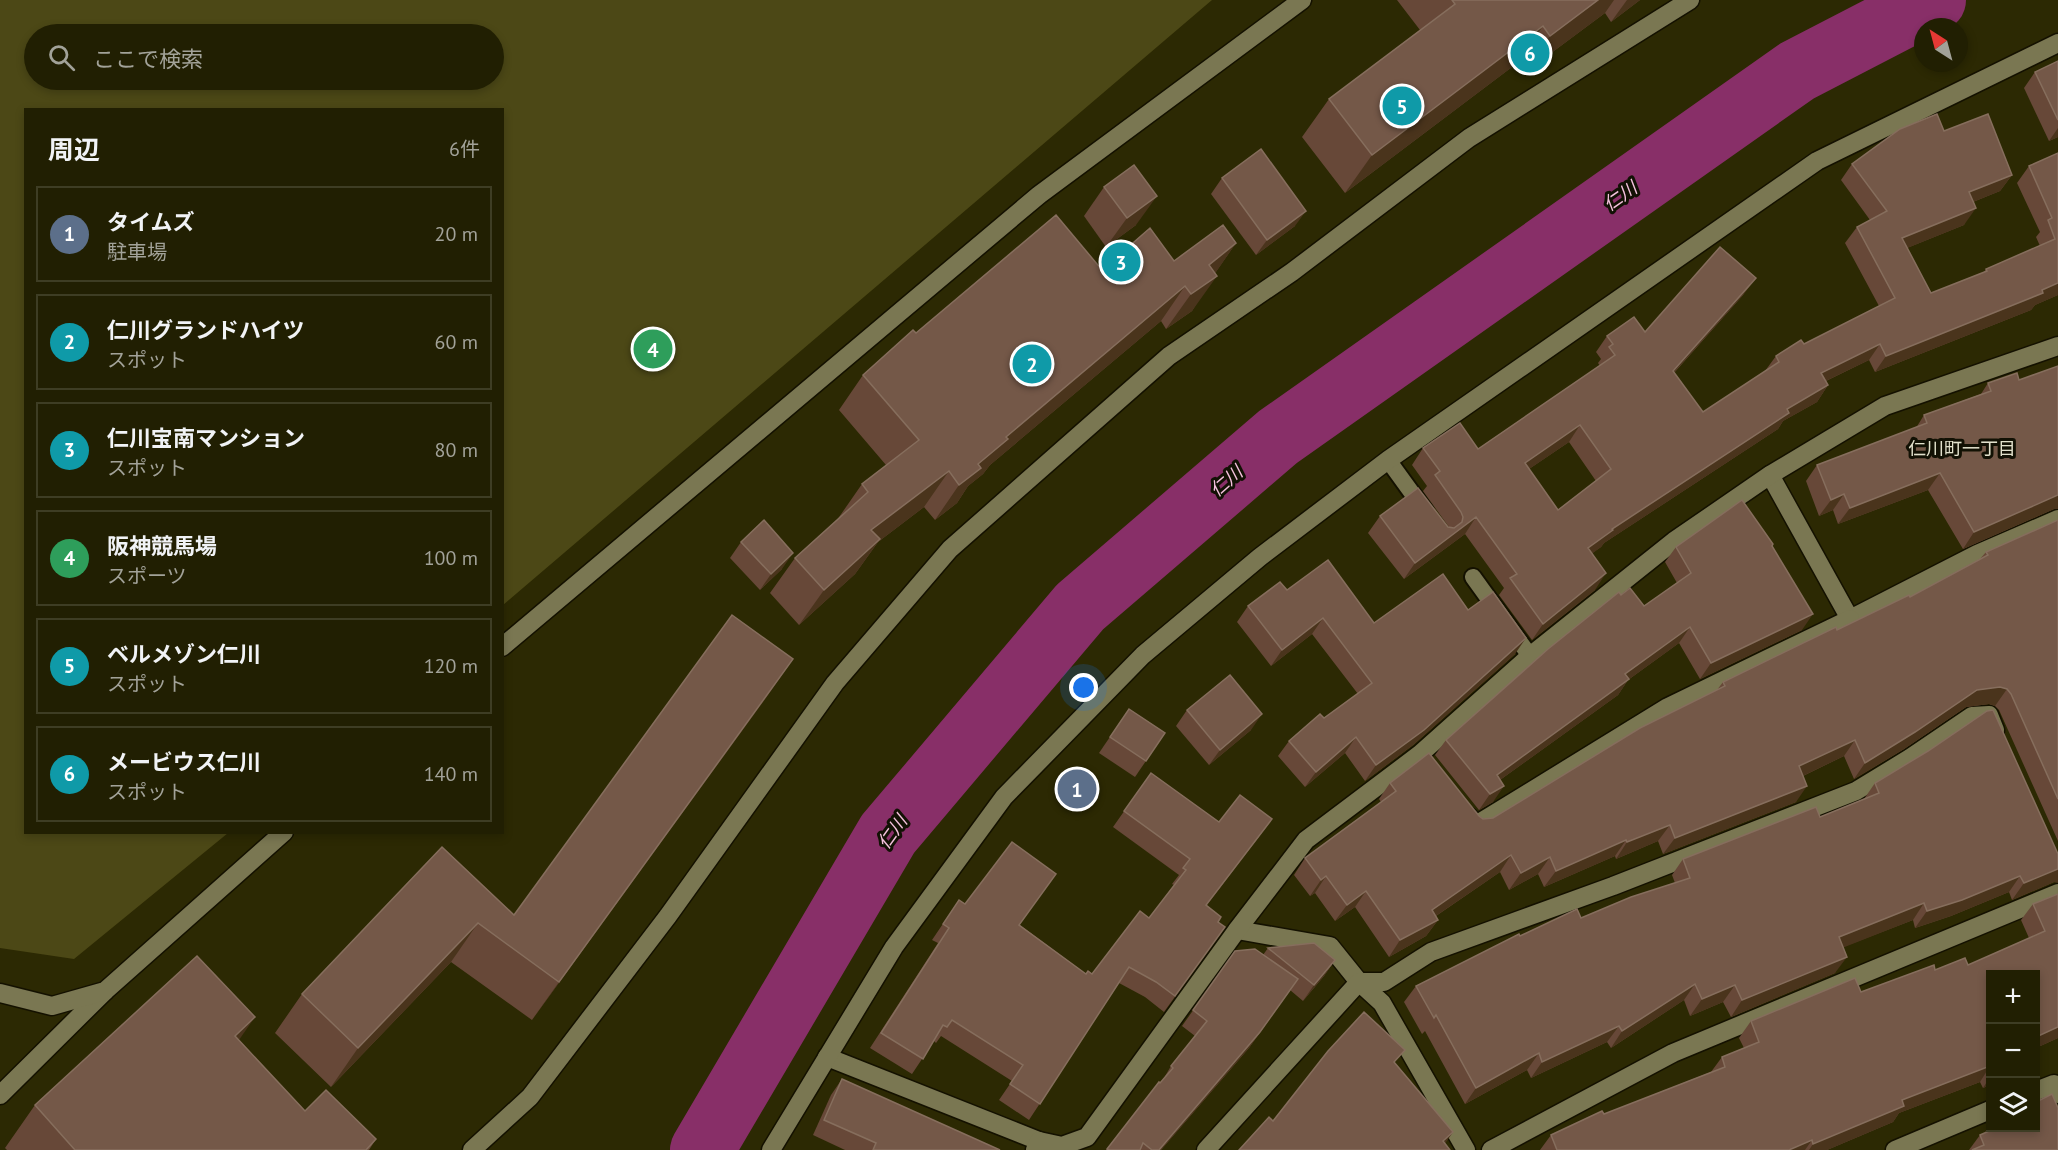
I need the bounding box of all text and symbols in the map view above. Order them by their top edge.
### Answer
north arrow [1914,18,1968,72]
search box [24,24,504,90]
pin: 6 [1510,31,1550,76]
icon: search [45,41,78,74]
text: ここで検索 [93,45,203,73]
pin: 5 [1382,84,1422,128]
text: 周辺 [48,133,100,166]
text: 6件 [449,136,480,162]
water label: 仁川 [1599,175,1643,216]
text: タイムズ [107,208,195,236]
text: 1 [64,221,75,247]
text: 20 m [435,221,478,247]
text: 駐車場 [107,239,167,265]
pin: 3 [1102,240,1140,284]
text: 仁川グランドハイツ [107,316,305,344]
pin: 4 [634,326,672,372]
text: 2 [64,329,75,355]
text: 60 m [435,329,478,355]
pin: 2 [1012,342,1052,386]
text: スポット [107,347,187,373]
text: 仁川宝南マンション [107,424,305,452]
text: 3 [64,437,75,463]
text: 80 m [435,437,478,463]
district label: 仁川町一丁目 [1908,437,2016,460]
text: スポット [107,455,187,481]
water label: 仁川 [1205,459,1249,501]
text: 阪神競馬場 [107,532,217,560]
text: 4 [64,545,75,571]
text: 100 m [424,545,478,571]
text: スポーツ [107,563,187,589]
text: ベルメゾン仁川 [107,640,261,668]
text: 5 [64,653,75,679]
text: 120 m [424,653,478,679]
text: スポット [107,671,187,697]
your location [1069,673,1098,702]
text: メービウス仁川 [107,748,261,776]
text: 6 [64,761,75,787]
text: 140 m [424,761,478,787]
pin: 1 [1058,766,1096,812]
text: スポット [107,779,187,805]
water label: 仁川 [872,809,913,853]
map controls [1986,970,2040,1132]
button: + [1986,970,2040,1024]
button: − [1986,1024,2040,1078]
button: layers [1986,1078,2040,1132]

